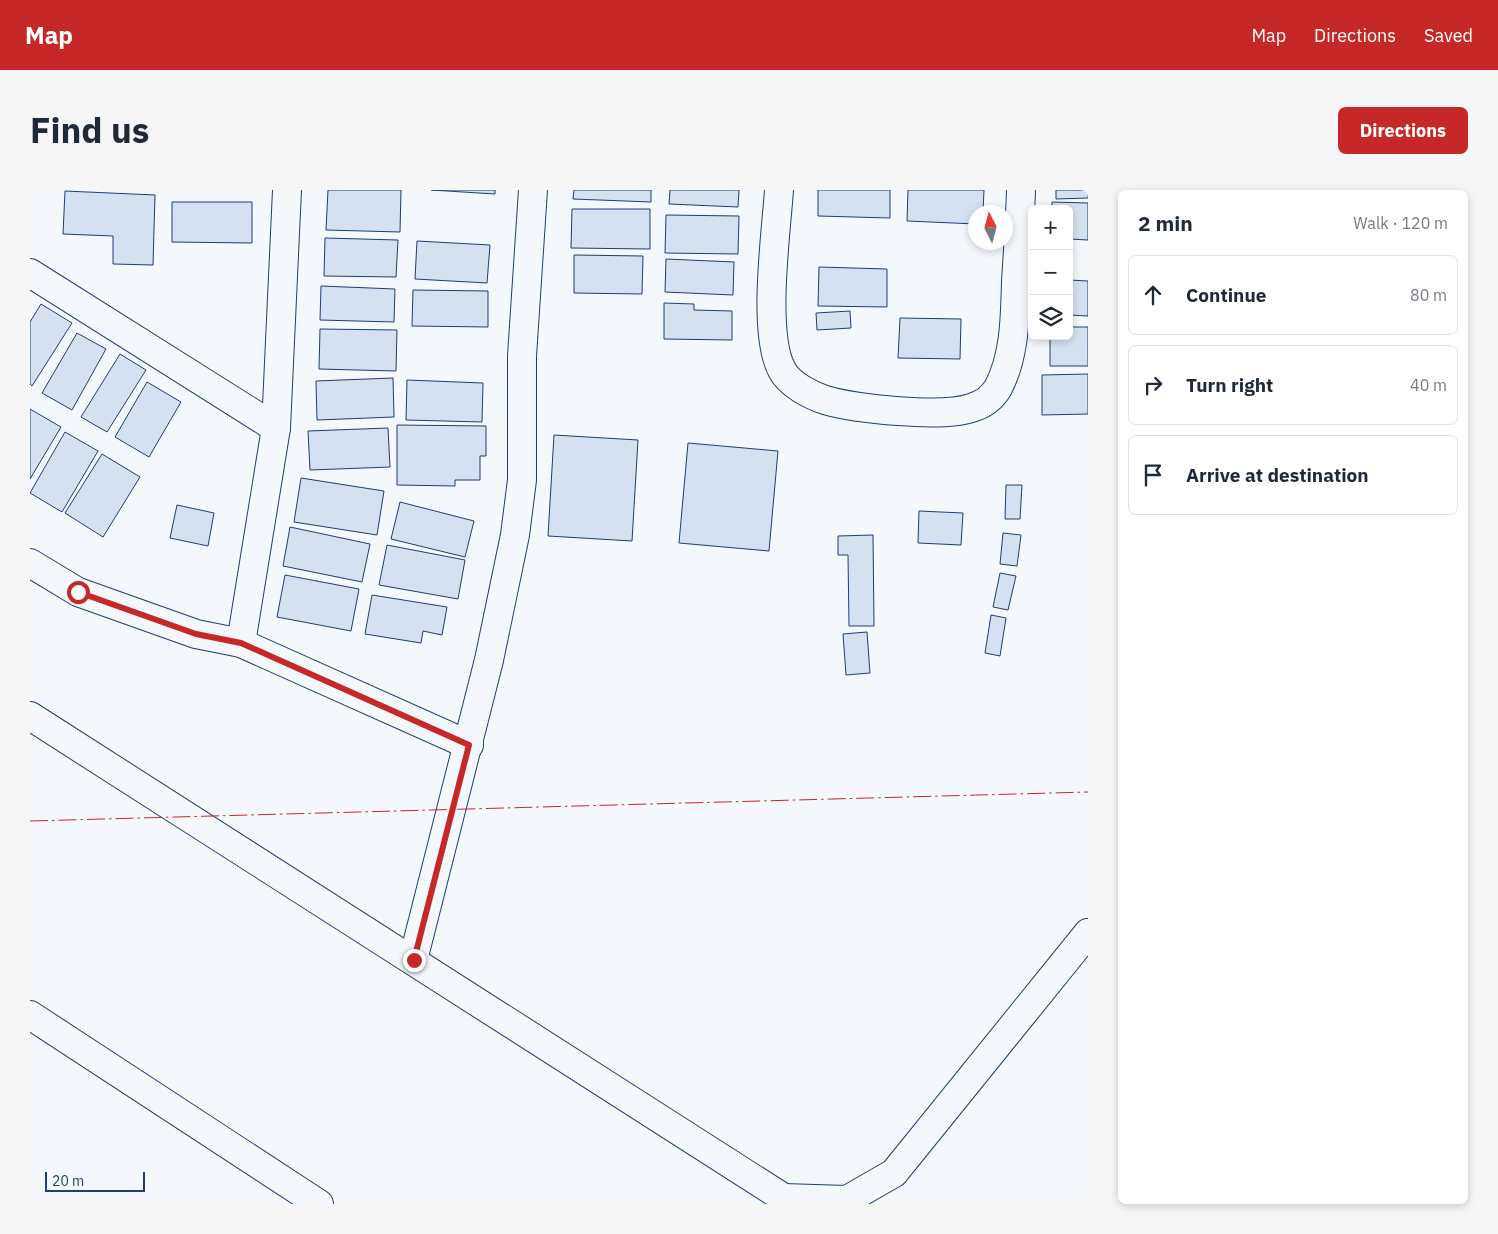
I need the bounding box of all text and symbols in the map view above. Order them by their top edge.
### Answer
text: Map [25,19,73,51]
text: Map [1251,24,1286,47]
text: Directions [1314,24,1396,47]
text: Saved [1424,24,1473,47]
text: Find us [30,107,149,153]
button: Directions [1338,107,1468,154]
north arrow [968,205,1013,250]
map controls [1028,205,1073,340]
button: + [1028,205,1073,250]
text: 2 min [1138,209,1193,237]
text: Walk · 120 m [1353,213,1448,233]
button: − [1028,250,1073,295]
icon: ahead [1139,281,1167,309]
text: Continue [1186,283,1266,307]
text: 80 m [1410,285,1447,305]
button: layers [1028,295,1073,340]
icon: right [1139,371,1167,399]
text: Turn right [1186,373,1273,397]
text: 40 m [1410,375,1447,395]
icon: arrive [1139,461,1167,489]
text: Arrive at destination [1186,463,1369,487]
route start [67,581,90,604]
route end [403,949,426,972]
scale bar [45,1169,145,1192]
text: 20 m [52,1172,84,1190]

